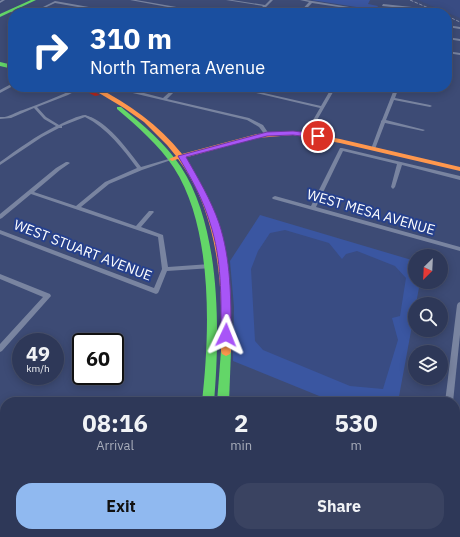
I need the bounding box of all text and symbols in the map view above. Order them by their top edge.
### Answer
text: 310 m [90,20,172,57]
icon: right [24,24,76,76]
text: North Tamera Avenue [90,56,265,79]
pin [301,119,335,153]
icon: arrive [307,125,329,147]
street label: WEST MESA AVENUE [305,185,437,239]
street label: WEST STUART AVENUE [11,215,155,285]
north arrow [408,249,448,289]
map controls [408,249,448,385]
button: search [408,297,448,337]
position arrow [205,314,247,356]
speed limit sign: 60 [72,333,124,385]
text: 49 [26,340,50,367]
button: layers [408,345,448,385]
text: km/h [26,362,50,375]
text: 08:16 [82,407,148,439]
text: 2 [234,407,248,439]
text: 530 [334,407,378,439]
text: Arrival [96,437,134,454]
text: min [230,437,252,454]
text: m [350,437,362,454]
button: Exit [16,483,226,529]
button: Share [234,483,444,529]

